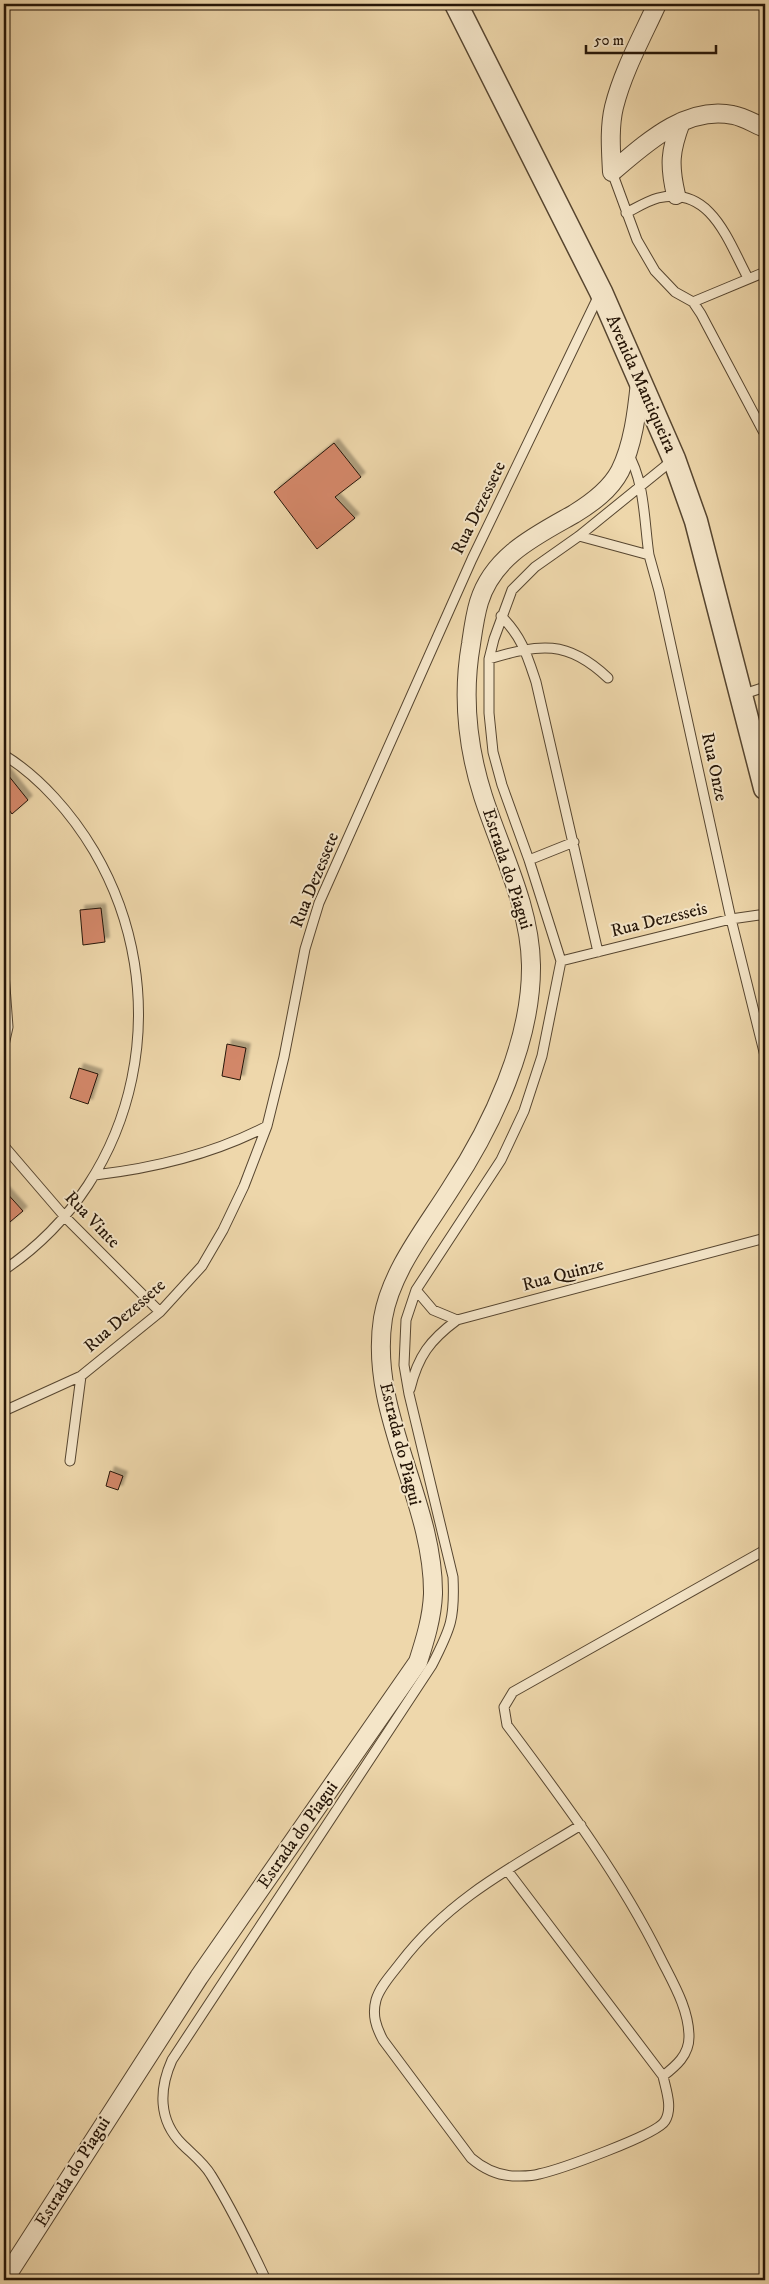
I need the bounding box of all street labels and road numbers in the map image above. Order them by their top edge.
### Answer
street label: Avenida Mantiqueira [601,312,681,457]
street label: Rua Dezessete [447,458,511,558]
street label: Rua Onze [696,731,732,803]
street label: Estrada do Piagui [477,806,537,932]
street label: Rua Dezessete [286,829,344,931]
street label: Rua Dezesseis [609,897,709,943]
street label: Rua Vinte [60,1187,124,1253]
street label: Rua Quinze [520,1254,606,1296]
street label: Rua Dezessete [80,1275,170,1357]
street label: Estrada do Piagui [374,1380,426,1508]
street label: Estrada do Piagui [253,1777,343,1893]
street label: Estrada do Piagui [30,2113,116,2231]

